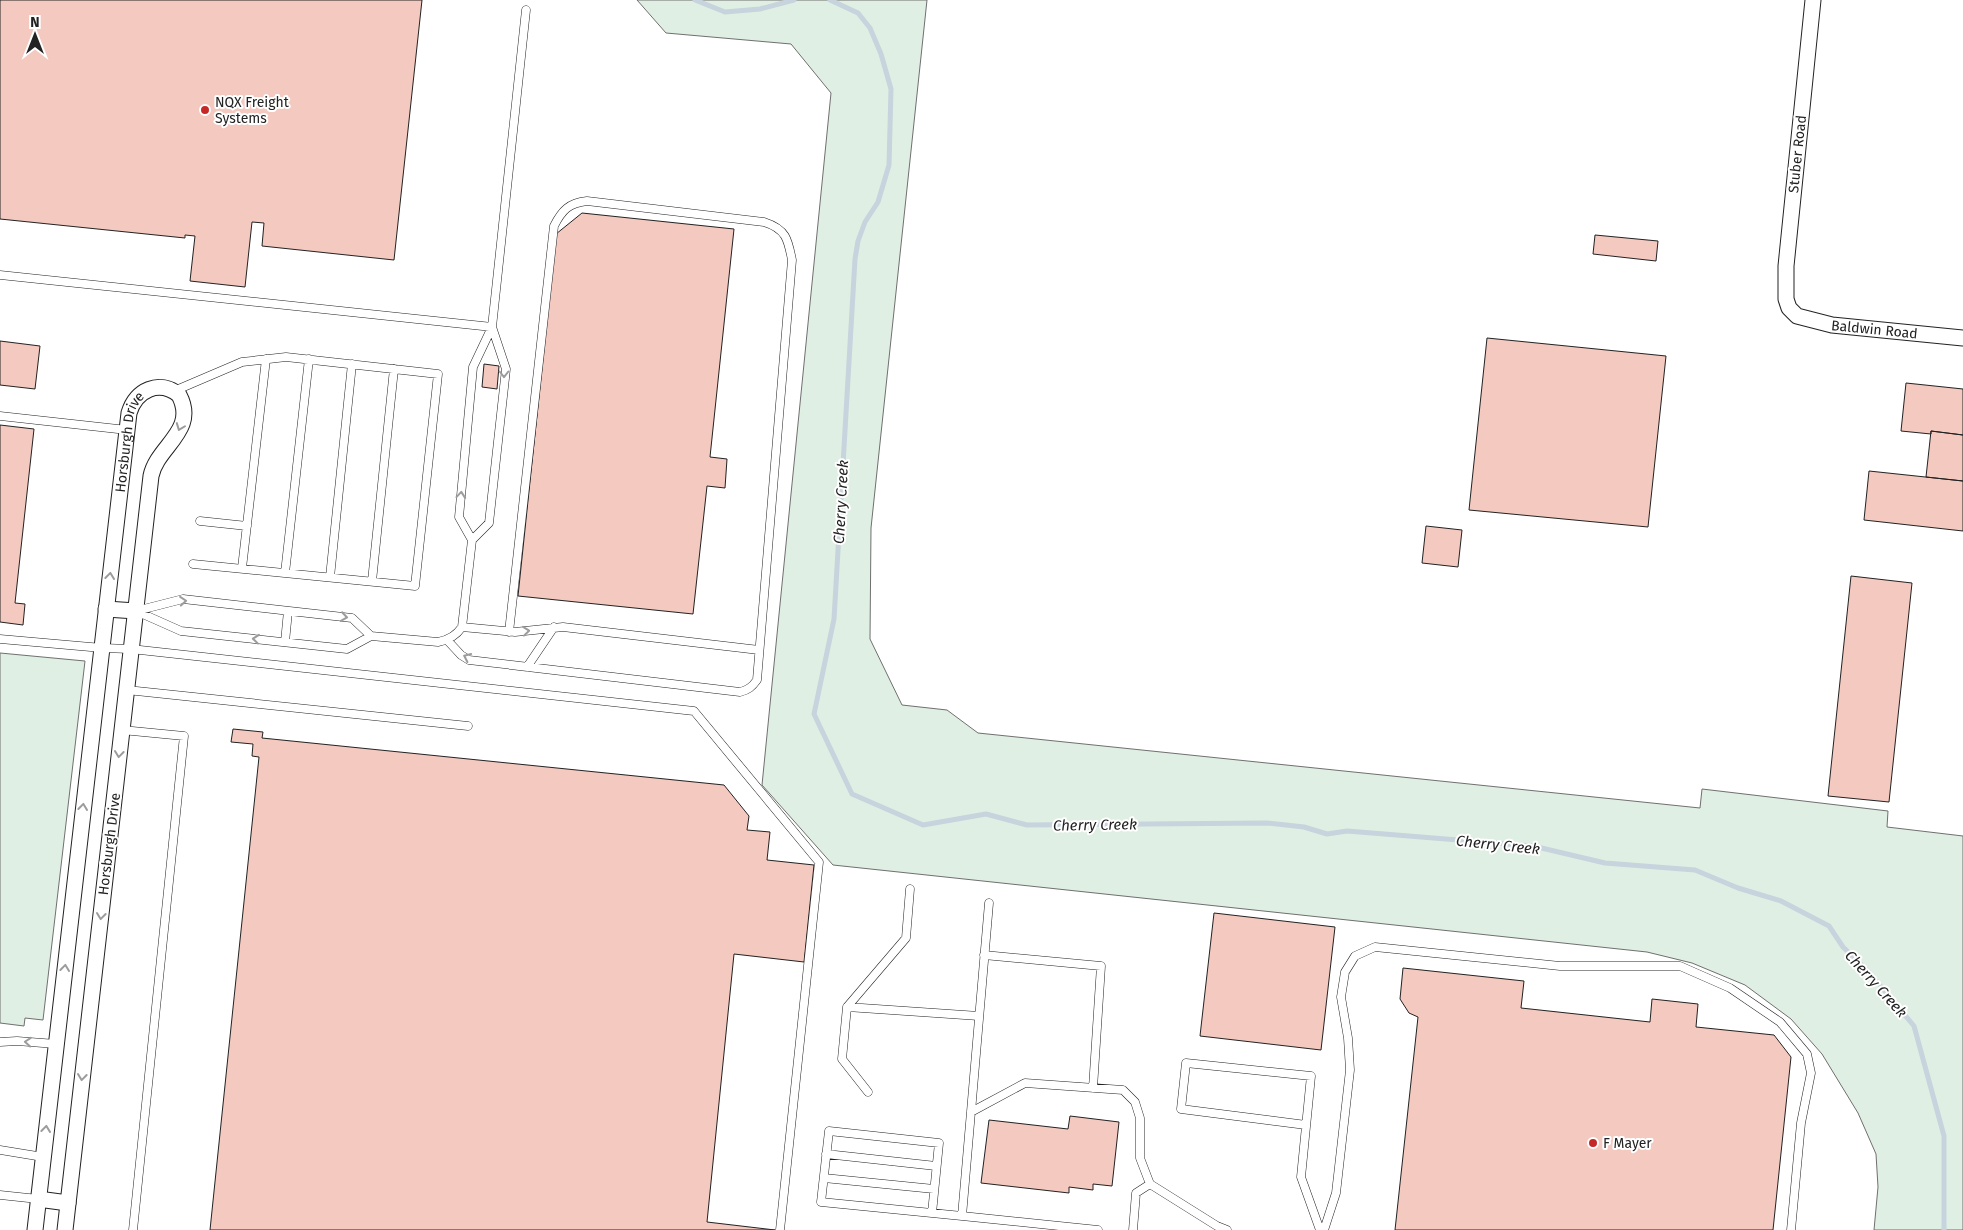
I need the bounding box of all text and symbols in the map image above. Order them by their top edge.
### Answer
north arrow [10,10,60,60]
text: N [30,14,40,31]
place label: NQX Freight Systems [215,94,290,127]
marker: NQX Freight Systems [199,104,211,116]
street label: Stuber Road [1785,114,1810,194]
street label: Baldwin Road [1830,317,1918,342]
one-way arrow [499,370,509,378]
street label: Horsburgh Drive [112,388,148,494]
one-way arrow [176,422,186,431]
water label: Cherry Creek [830,459,852,545]
one-way arrow [455,490,466,498]
one-way arrow [104,571,115,579]
one-way arrow [180,595,188,606]
one-way arrow [341,611,349,622]
one-way arrow [522,626,530,637]
one-way arrow [252,634,260,645]
one-way arrow [463,653,472,664]
one-way arrow [114,751,125,759]
street label: Horsburgh Drive [95,792,124,896]
one-way arrow [77,802,88,810]
water label: Cherry Creek [1053,815,1137,835]
water label: Cherry Creek [1455,832,1541,858]
one-way arrow [96,912,107,920]
water label: Cherry Creek [1841,947,1911,1021]
one-way arrow [59,964,70,972]
one-way arrow [24,1036,32,1047]
one-way arrow [77,1073,88,1081]
one-way arrow [40,1125,51,1133]
place label: F Mayer [1603,1135,1652,1152]
marker: F Mayer [1587,1137,1599,1149]

